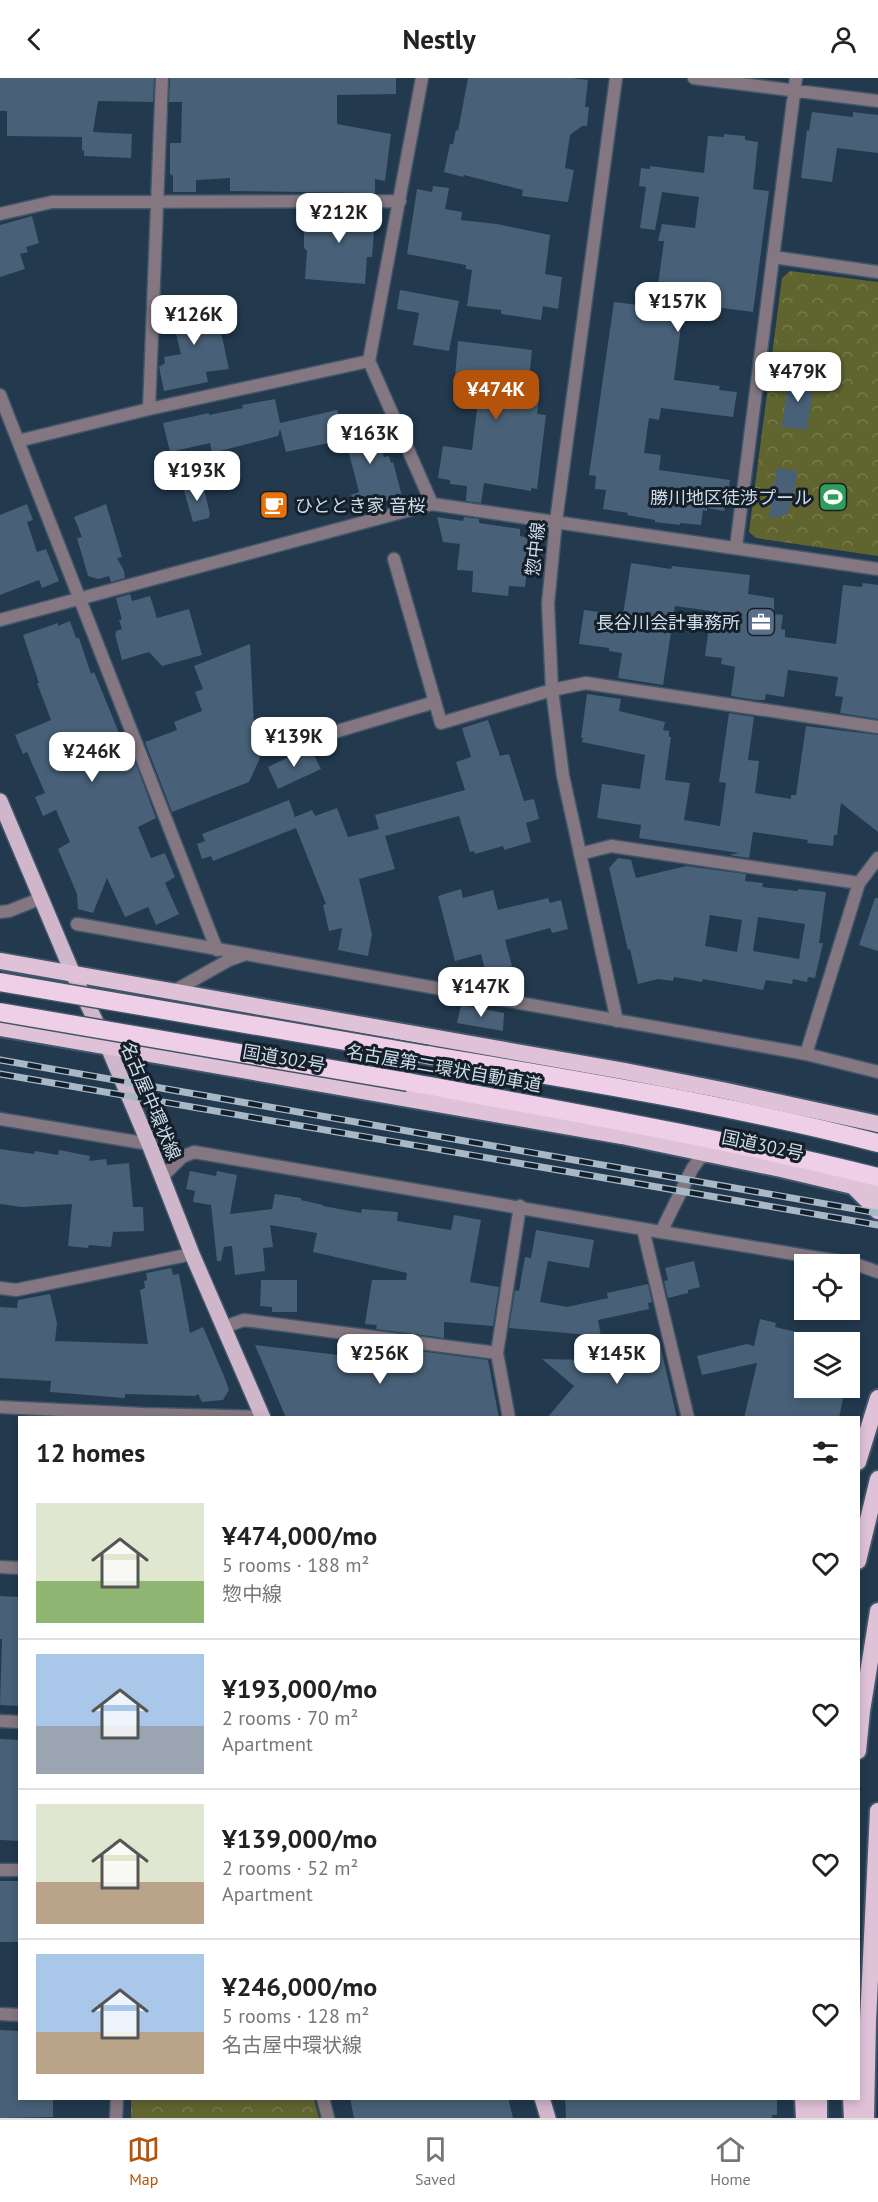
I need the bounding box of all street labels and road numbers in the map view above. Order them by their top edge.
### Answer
street label: 惣中線 [521,521,549,577]
street label: 名古屋中環状線 [116,1039,186,1163]
street label: 国道302号 [241,1039,327,1077]
street label: 名古屋第二環状自動車道 [345,1039,543,1097]
street label: 国道302号 [720,1125,806,1165]

